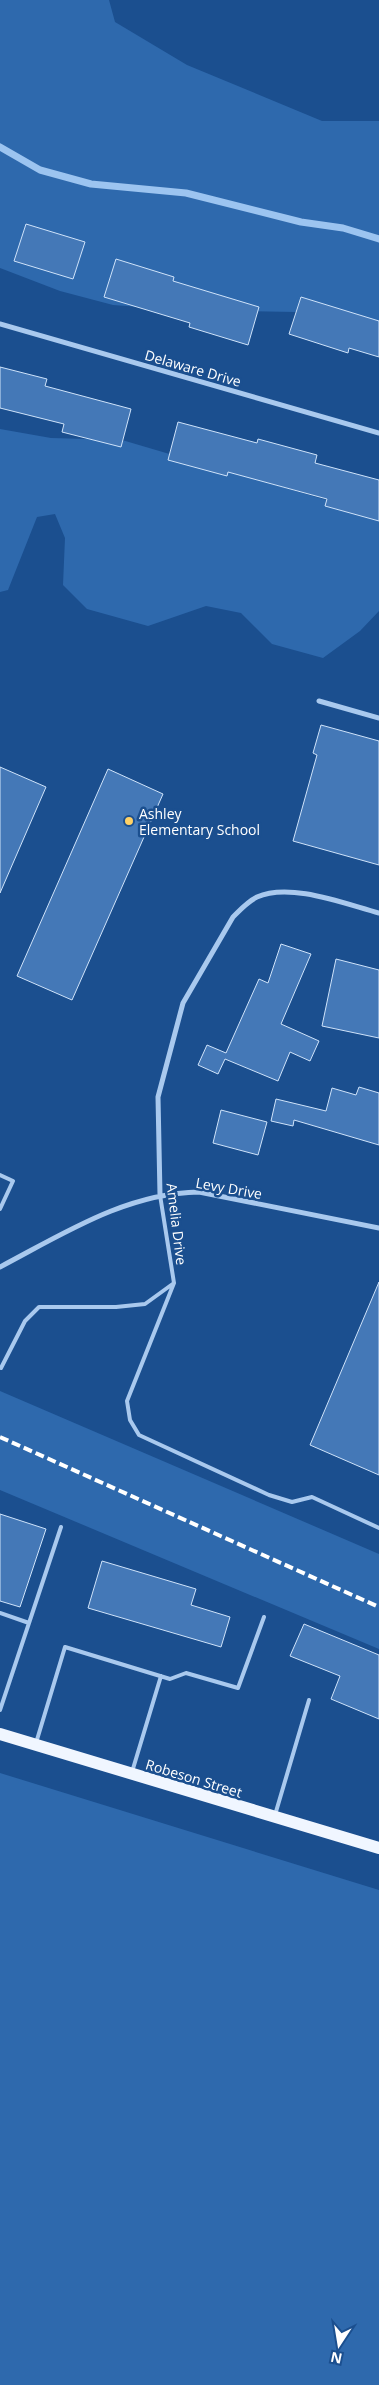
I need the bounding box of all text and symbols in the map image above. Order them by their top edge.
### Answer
street label: Delaware Drive [143,345,244,391]
place label: Ashley Elementary School [139,804,260,839]
marker: Ashley Elementary School [123,815,135,827]
street label: Levy Drive [194,1173,264,1203]
street label: Amelia Drive [163,1182,191,1266]
street label: Robeson Street [143,1754,245,1802]
north arrow [314,2320,364,2370]
text: N [329,2348,344,2369]

